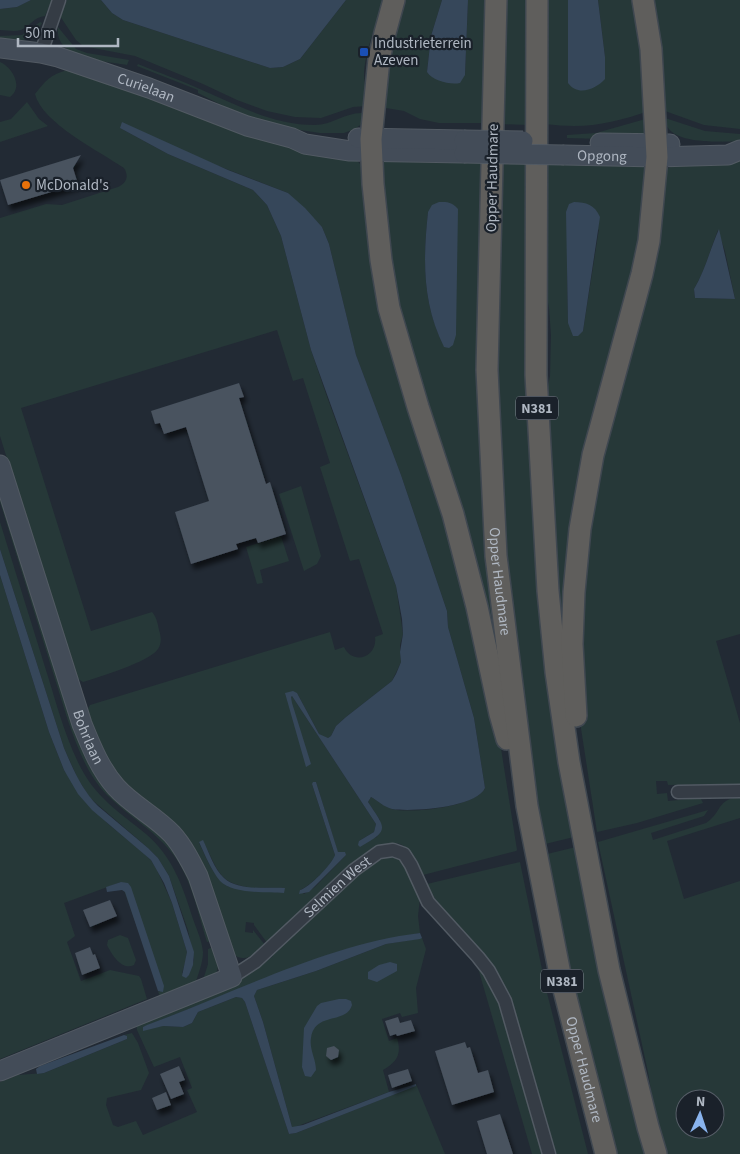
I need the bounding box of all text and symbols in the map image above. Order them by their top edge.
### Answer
scale bar [18,15,118,47]
text: 50 m [25,23,55,44]
place label: Industrieterrein Azeven [374,33,472,71]
marker: Industrieterrein Azeven [358,46,370,58]
street label: Curielaan [114,68,178,108]
street label: Opper Haudmare [481,124,504,232]
street label: Opgong [577,145,627,167]
place label: McDonald's [36,175,109,196]
marker: McDonald's [20,179,32,191]
road number: N381 [516,396,558,419]
street label: Opper Haudmare [484,527,516,637]
street label: Bohrlaan [67,707,109,768]
street label: Selmien West [299,851,376,923]
road number: N381 [541,969,583,992]
street label: Opper Haudmare [560,1014,608,1125]
north arrow [675,1089,725,1139]
text: N [695,1092,706,1112]

